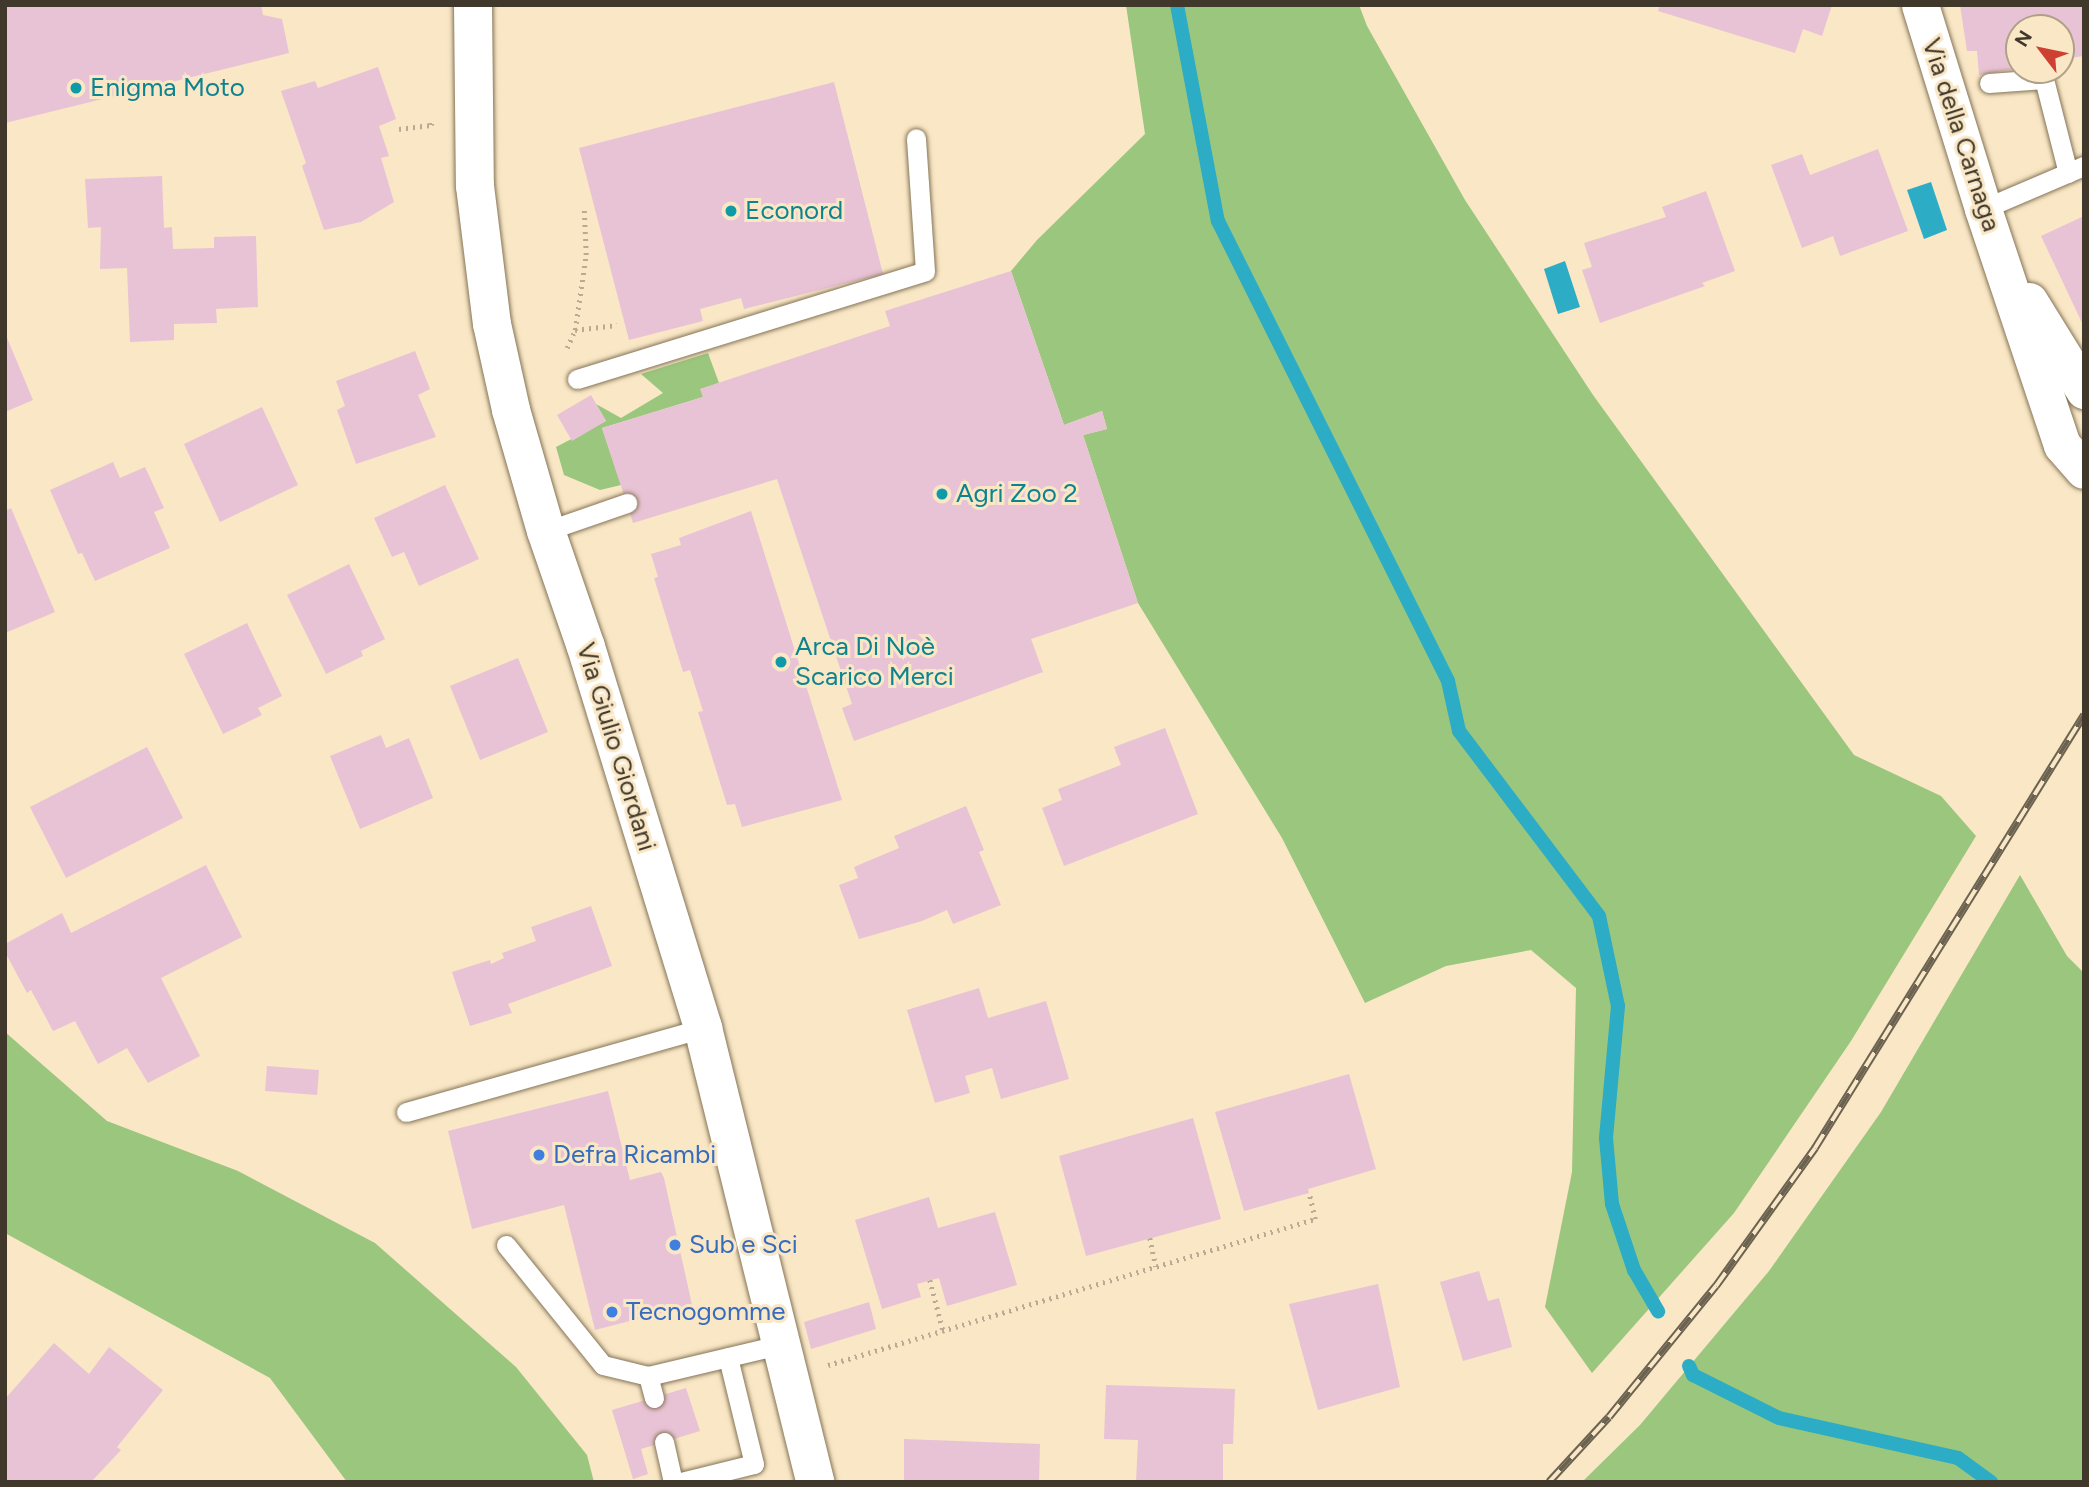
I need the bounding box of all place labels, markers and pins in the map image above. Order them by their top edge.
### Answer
place label: Enigma Moto [90,72,245,104]
marker: Enigma Moto [68,80,84,96]
place label: Econord [745,195,843,227]
marker: Econord [723,203,739,219]
place label: Agri Zoo 2 [956,478,1078,510]
marker: Agri Zoo 2 [934,486,950,502]
place label: Arca Di Noè Scarico Merci [795,631,954,692]
marker: Arca Di Noè Scarico Merci [773,654,789,670]
place label: Defra Ricambi [553,1139,716,1171]
marker: Defra Ricambi [531,1147,547,1163]
place label: Sub e Sci [689,1229,798,1261]
marker: Sub e Sci [667,1237,683,1253]
place label: Tecnogomme [626,1296,785,1328]
marker: Tecnogomme [604,1304,620,1320]

